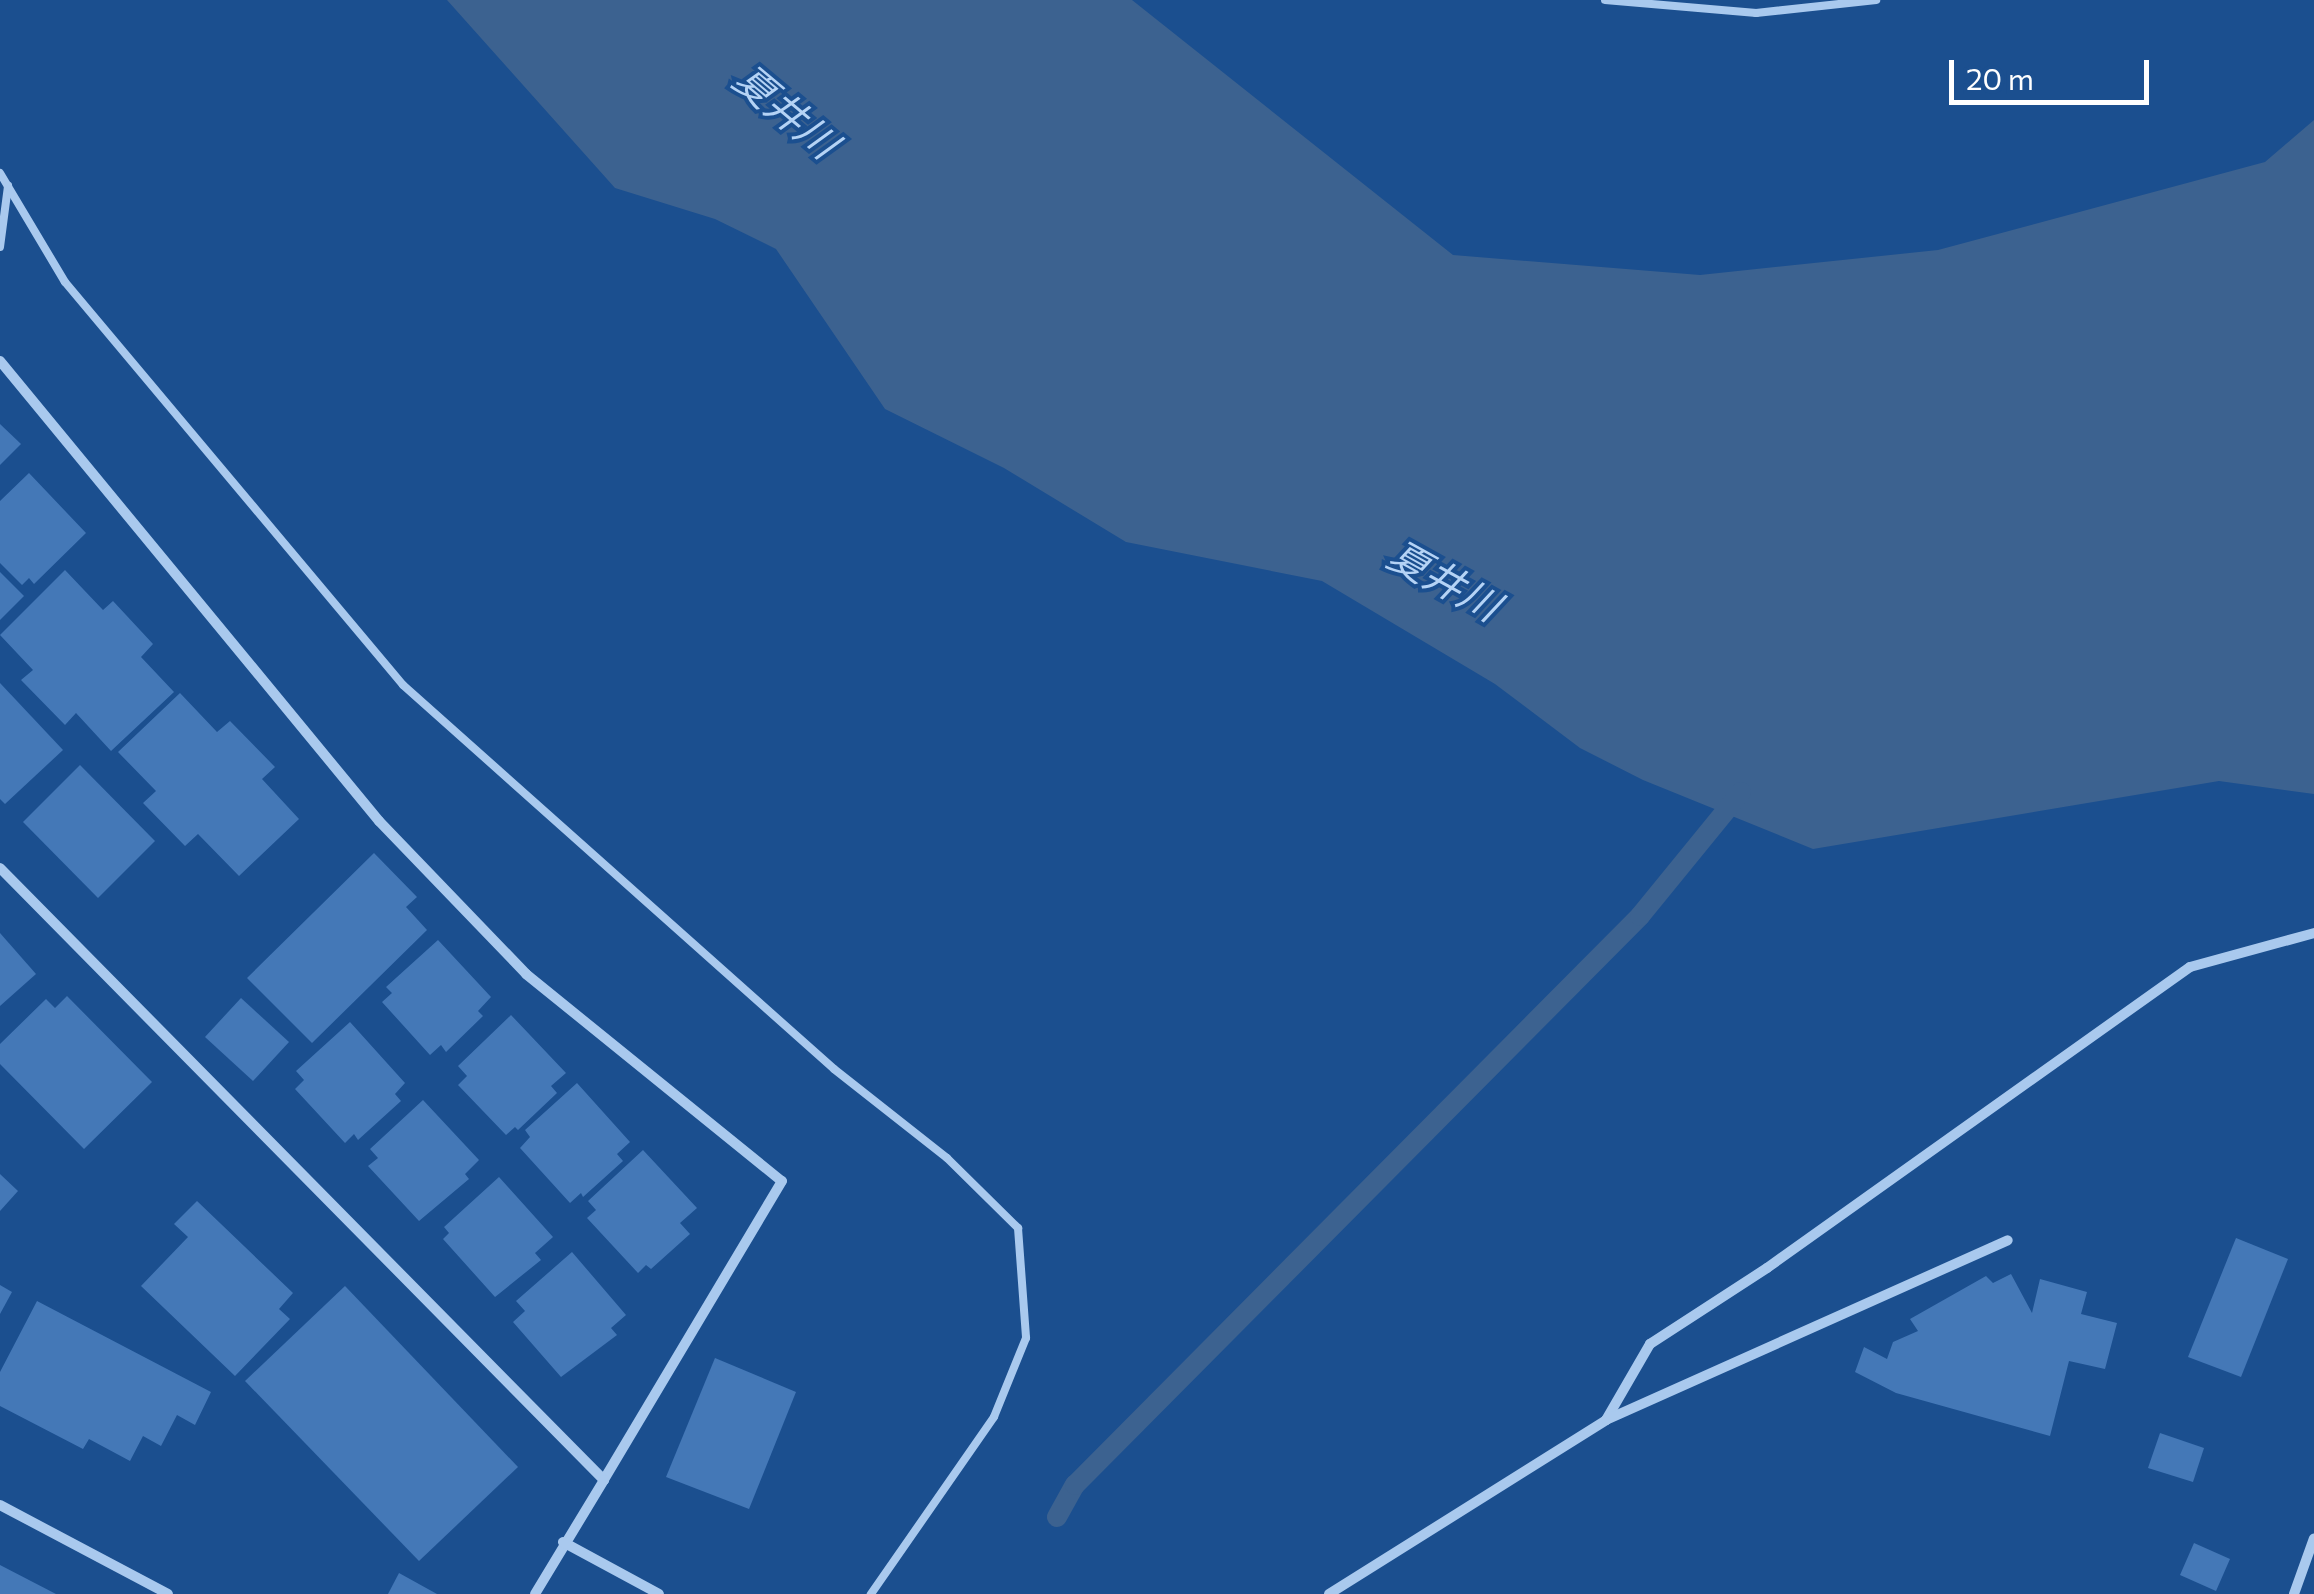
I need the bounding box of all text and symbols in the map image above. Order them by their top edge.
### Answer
scale bar [1954,40,2154,102]
water label: 夏井川 [726,53,848,167]
text: 20 m [1966,59,2034,96]
water label: 夏井川 [1381,529,1509,629]

